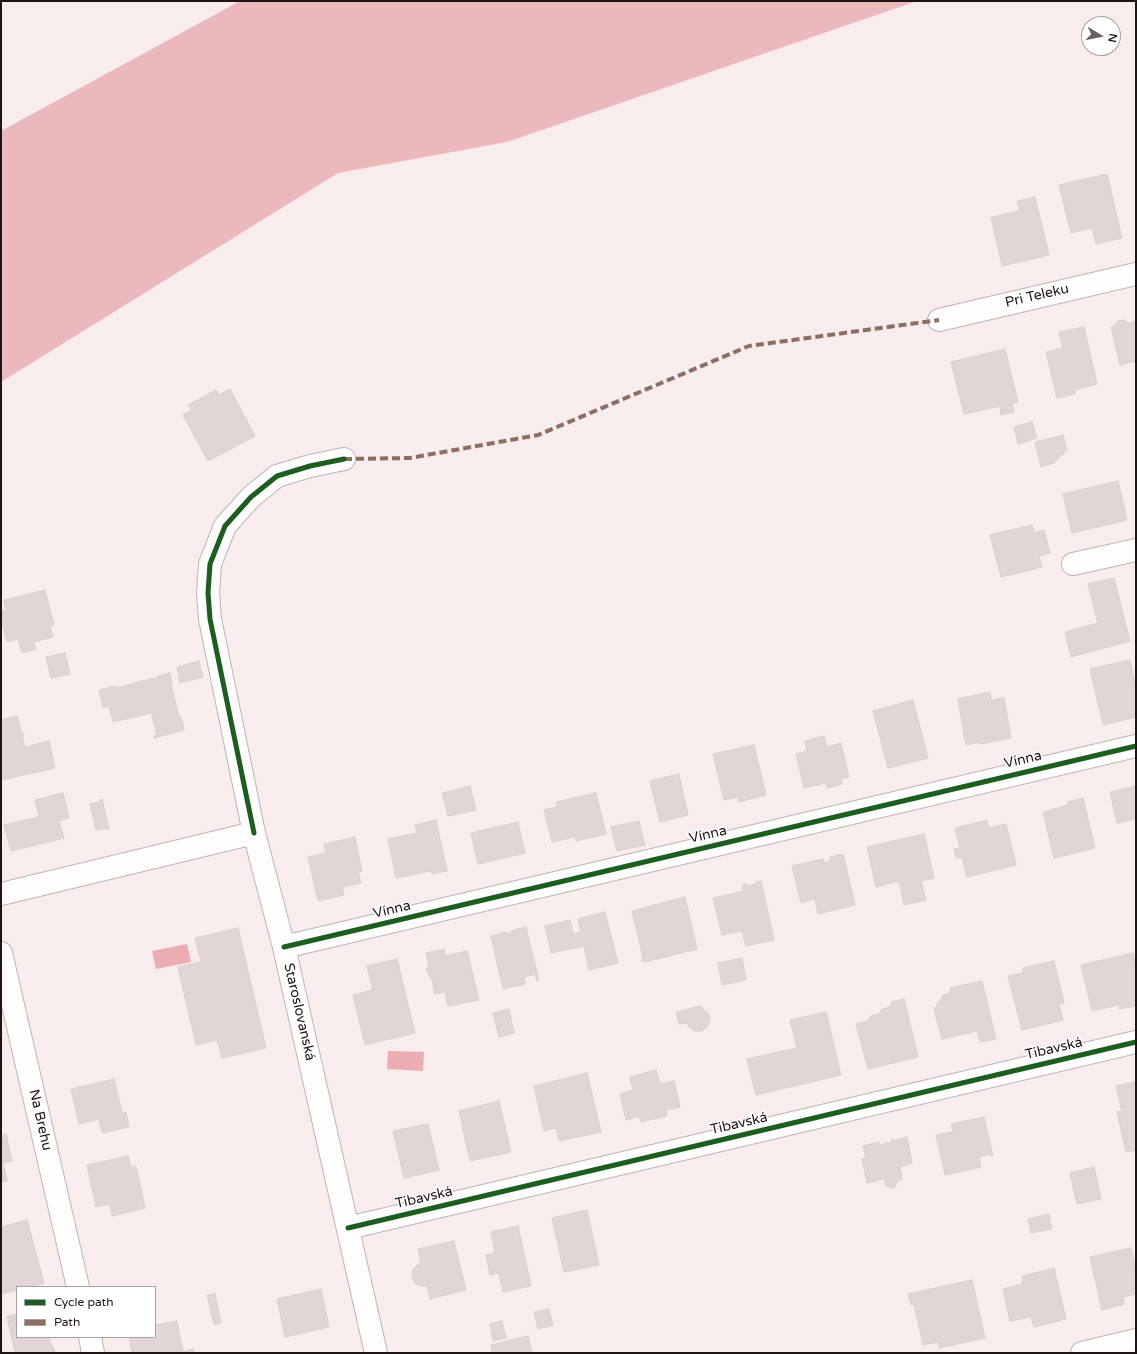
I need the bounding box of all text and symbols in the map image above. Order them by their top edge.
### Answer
north arrow [1081,16,1121,56]
text: N [1105,33,1119,43]
street label: Pri Teleku [1003,281,1071,311]
street label: Vínna [1003,748,1043,772]
street label: Vínna [688,823,728,847]
street label: Vínna [372,898,412,922]
street label: Staroslovanská [280,962,318,1062]
street label: Tibavská [1024,1034,1084,1064]
street label: Na Brehu [25,1088,55,1152]
street label: Tibavská [709,1109,769,1139]
street label: Tibavská [394,1183,454,1213]
legend [16,1286,156,1338]
text: Cycle path [54,1295,113,1309]
text: Path [54,1315,80,1329]

